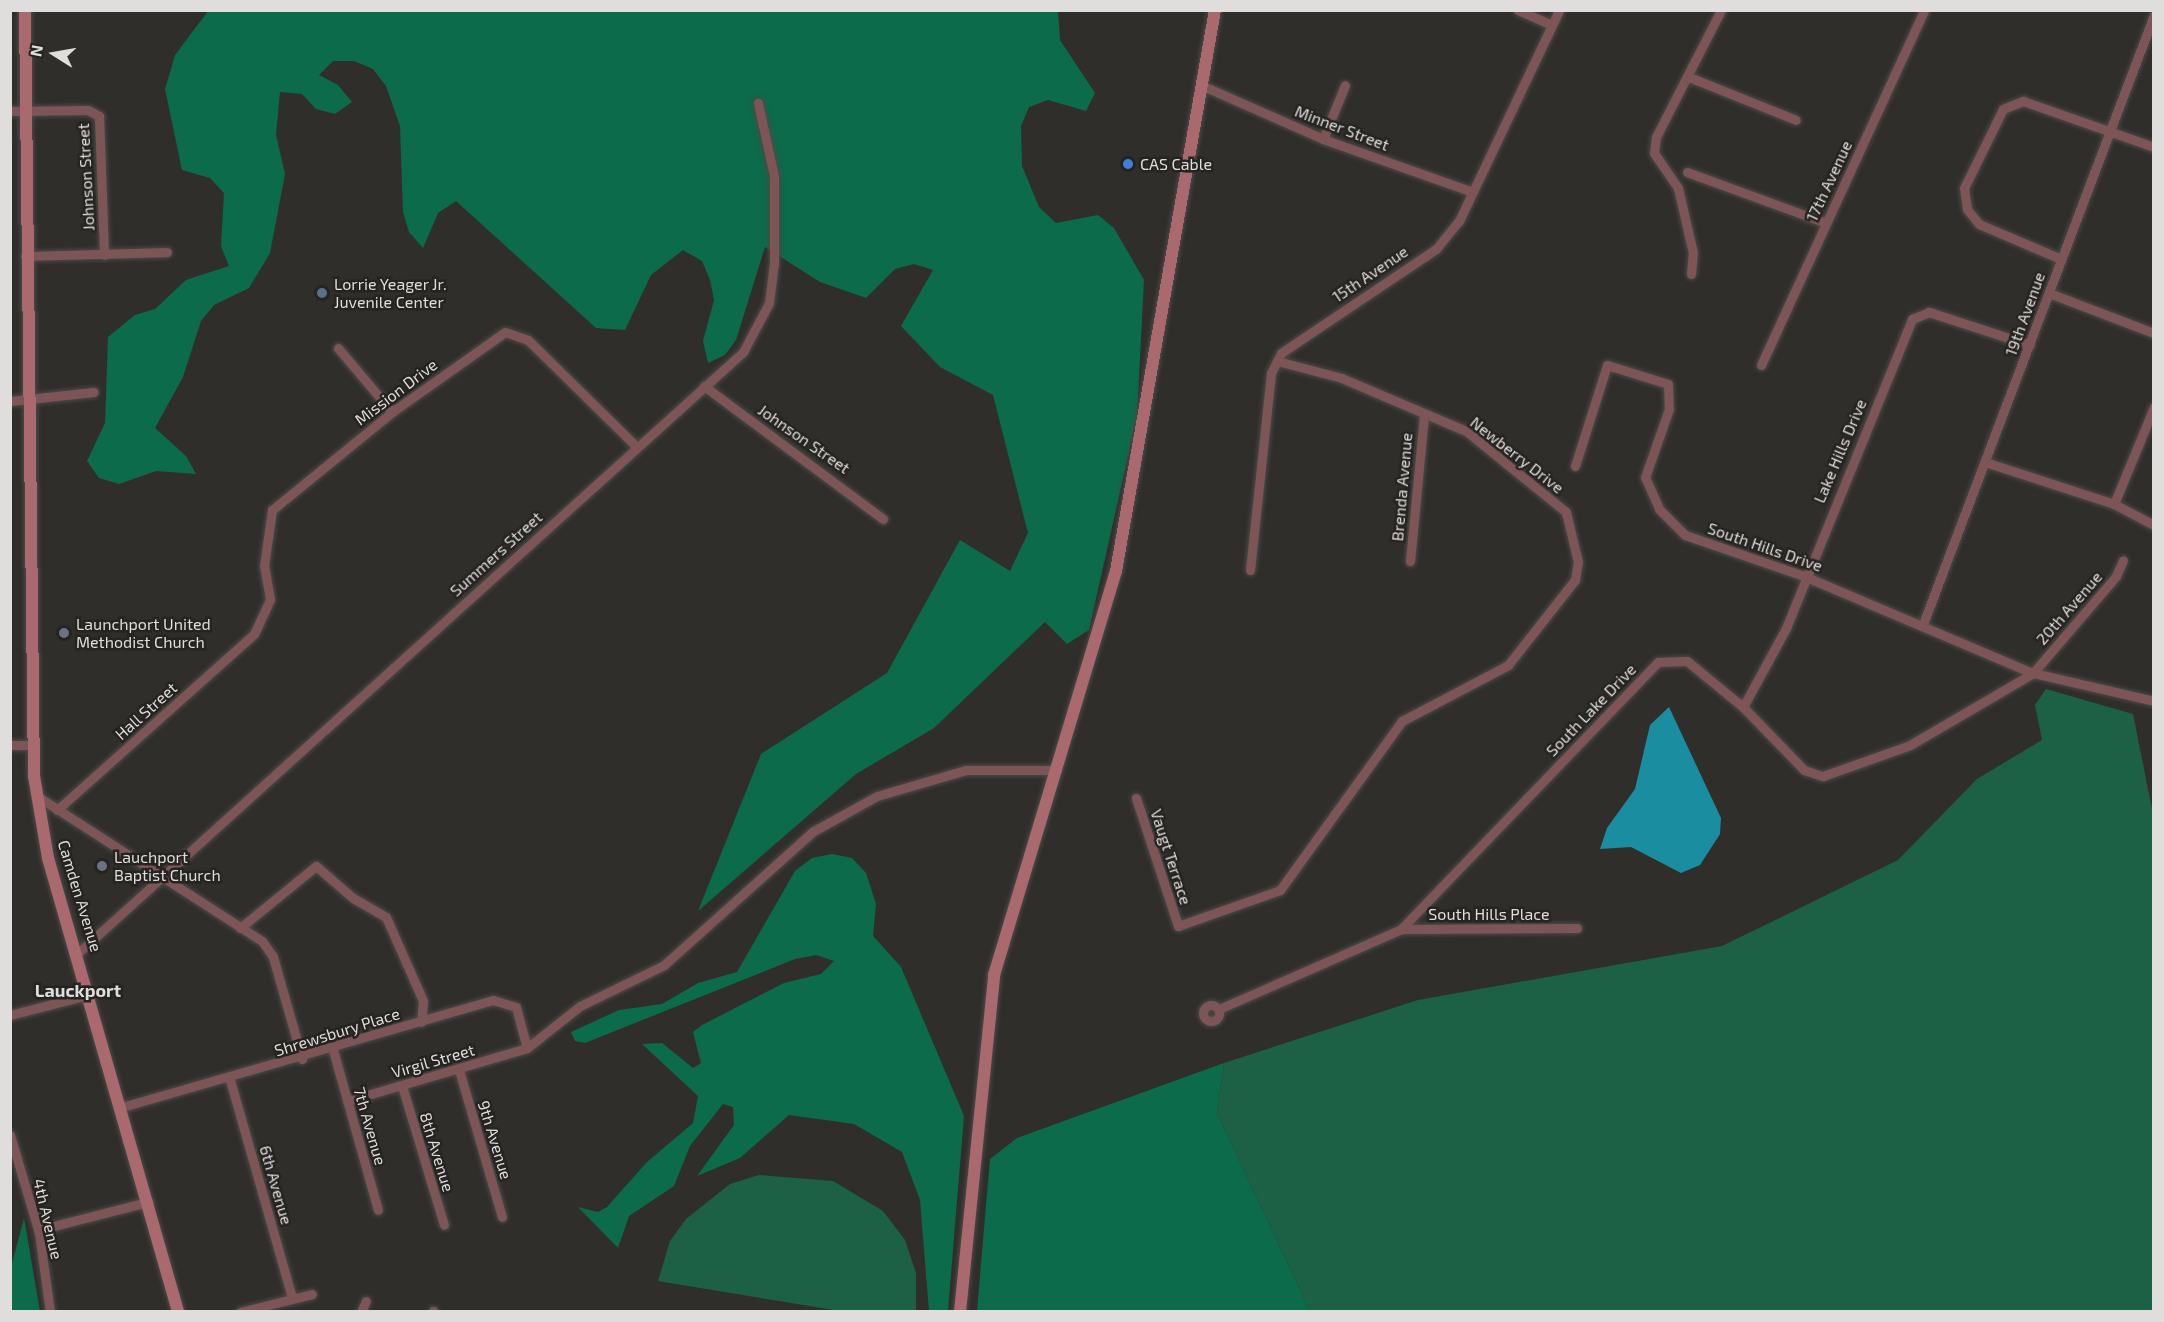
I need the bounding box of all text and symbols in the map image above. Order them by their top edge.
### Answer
north arrow [24,24,84,84]
text: N [25,43,46,58]
street label: Minner Street [1292,101,1392,155]
street label: Johnson Street [74,123,98,231]
street label: 17th Avenue [1802,137,1856,225]
place label: CAS Cable [1140,154,1212,174]
marker: CAS Cable [1121,157,1135,171]
street label: 15th Avenue [1328,242,1412,306]
street label: 19th Avenue [2001,269,2049,359]
place label: Lorrie Yeager Jr. Juvenile Center [334,274,448,312]
marker: Lorrie Yeager Jr. Juvenile Center [315,286,329,300]
street label: Mission Drive [351,355,441,429]
street label: Lake Hills Drive [1809,396,1871,506]
street label: Johnson Street [754,400,854,478]
street label: Newberry Drive [1466,412,1568,498]
street label: Brenda Avenue [1388,432,1416,542]
street label: Summers Street [446,508,546,600]
street label: South Hills Drive [1705,518,1825,576]
street label: 20th Avenue [2032,567,2106,649]
place label: Launchport United Methodist Church [76,614,211,652]
marker: Launchport United Methodist Church [57,626,71,640]
street label: South Lake Drive [1542,660,1640,760]
street label: Hall Street [111,678,181,744]
street label: Vaugt Terrace [1146,807,1196,907]
street label: Camden Avenue [54,838,106,954]
place label: Lauchport Baptist Church [114,847,221,885]
marker: Lauchport Baptist Church [95,859,109,873]
street label: South Hills Place [1428,904,1550,924]
district label: Lauckport [35,979,121,1001]
street label: Shrewsbury Place [272,1004,402,1060]
street label: Virgil Street [389,1040,477,1082]
street label: 7th Avenue [350,1085,390,1167]
street label: 9th Avenue [474,1098,516,1182]
street label: 8th Avenue [416,1110,458,1194]
street label: 6th Avenue [256,1143,296,1227]
street label: 4th Avenue [29,1177,67,1261]

